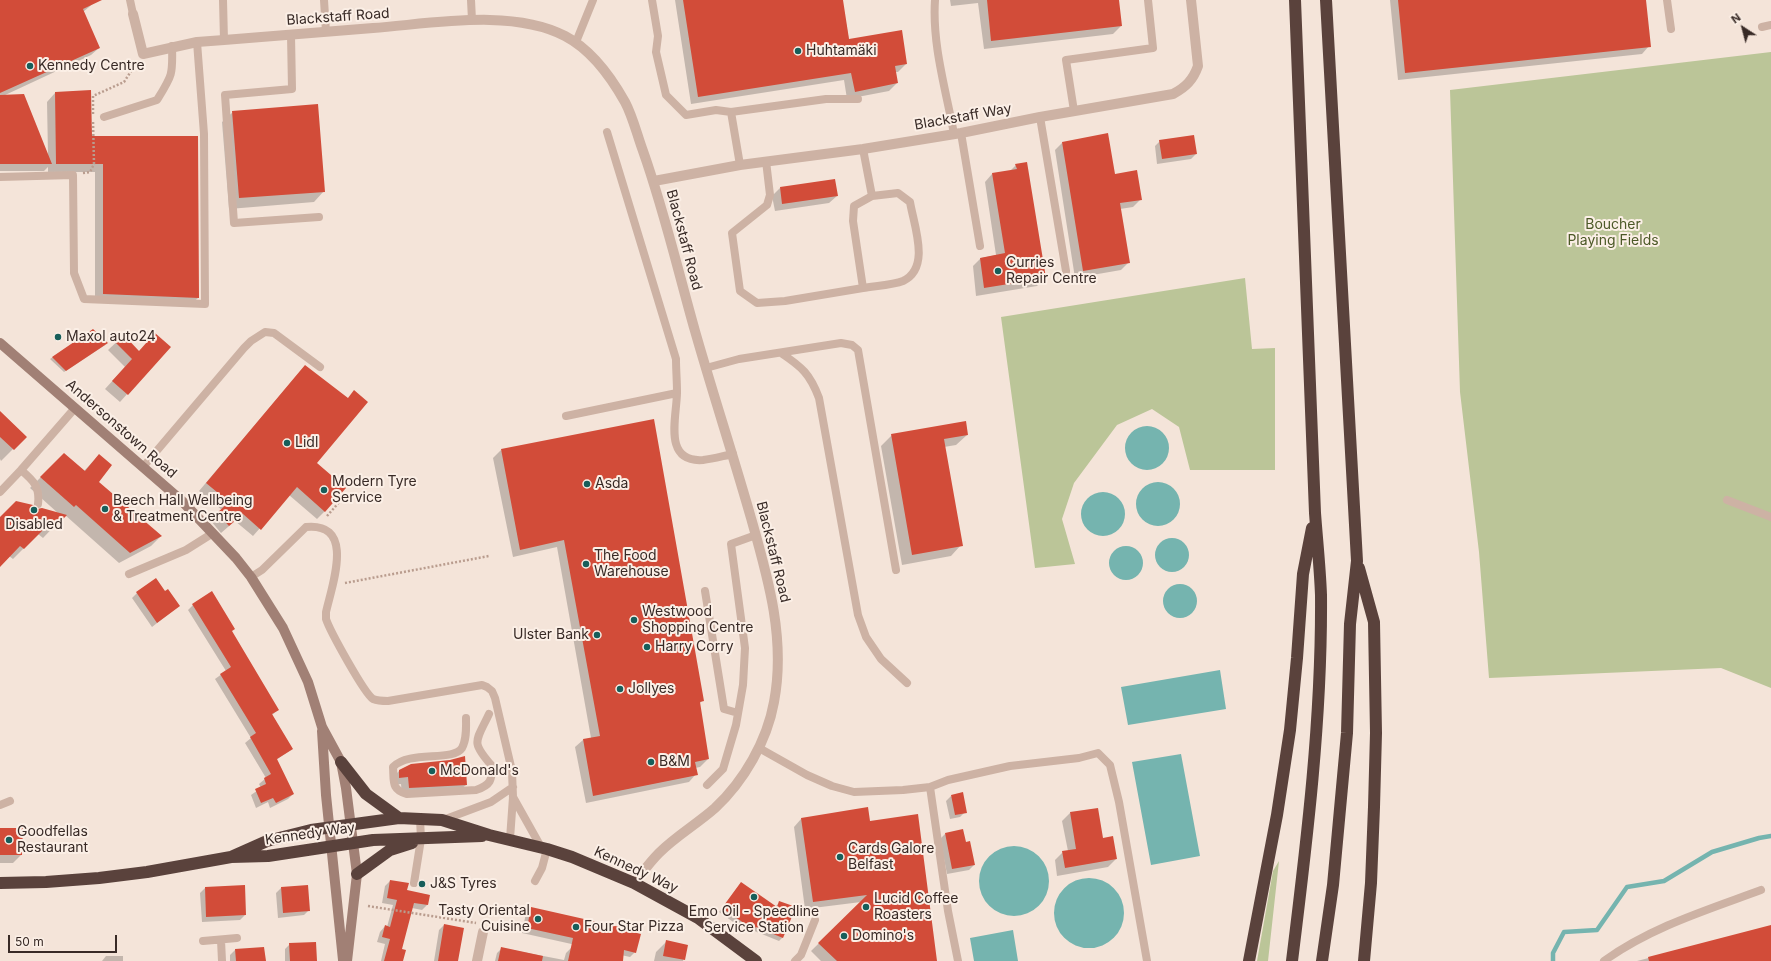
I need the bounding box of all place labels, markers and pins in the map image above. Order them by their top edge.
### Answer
place label: Huhtamäki [806,43,877,59]
marker: Huhtamäki [793,46,803,56]
place label: Kennedy Centre [38,58,145,74]
marker: Kennedy Centre [25,61,35,71]
place label: Curries Repair Centre [1006,255,1097,288]
marker: Curries Repair Centre [993,266,1003,276]
place label: Maxol auto24 [66,329,156,345]
marker: Maxol auto24 [53,332,63,342]
place label: Lidl [295,435,318,451]
marker: Lidl [282,438,292,448]
place label: Modern Tyre Service [332,474,417,506]
place label: Asda [595,476,628,492]
marker: Asda [582,479,592,489]
marker: Modern Tyre Service [319,485,329,495]
place label: Beech Hall Wellbeing & Treatment Centre [113,493,253,526]
marker: Beech Hall Wellbeing & Treatment Centre [100,504,110,514]
marker: Disabled [29,505,39,515]
place label: Disabled [5,517,63,533]
place label: The Food Warehouse [594,548,669,580]
marker: The Food Warehouse [581,559,591,569]
place label: Westwood Shopping Centre [642,604,753,636]
marker: Westwood Shopping Centre [629,615,639,625]
place label: Ulster Bank [513,627,589,643]
marker: Ulster Bank [592,630,602,640]
place label: Harry Corry [655,639,734,655]
marker: Harry Corry [642,642,652,652]
place label: Jollyes [628,681,674,697]
marker: Jollyes [615,684,625,694]
place label: B&M [659,754,690,770]
marker: B&M [646,757,656,767]
place label: McDonald's [440,763,519,779]
marker: McDonald's [427,766,437,776]
place label: Goodfellas Restaurant [17,824,88,856]
marker: Goodfellas Restaurant [4,835,14,845]
place label: Cards Galore Belfast [848,841,934,874]
marker: Cards Galore Belfast [835,852,845,862]
place label: J&S Tyres [430,876,497,892]
marker: J&S Tyres [417,879,427,889]
place label: Lucid Coffee Roasters [874,891,958,924]
marker: Emo Oil - Speedline Service Station [749,892,759,902]
marker: Lucid Coffee Roasters [861,902,871,912]
place label: Tasty Oriental Cuisine [438,903,530,936]
place label: Emo Oil - Speedline Service Station [689,904,819,936]
marker: Tasty Oriental Cuisine [533,914,543,924]
place label: Four Star Pizza [584,919,684,935]
marker: Four Star Pizza [571,922,581,932]
place label: Domino's [852,928,914,944]
marker: Domino's [839,931,849,941]

